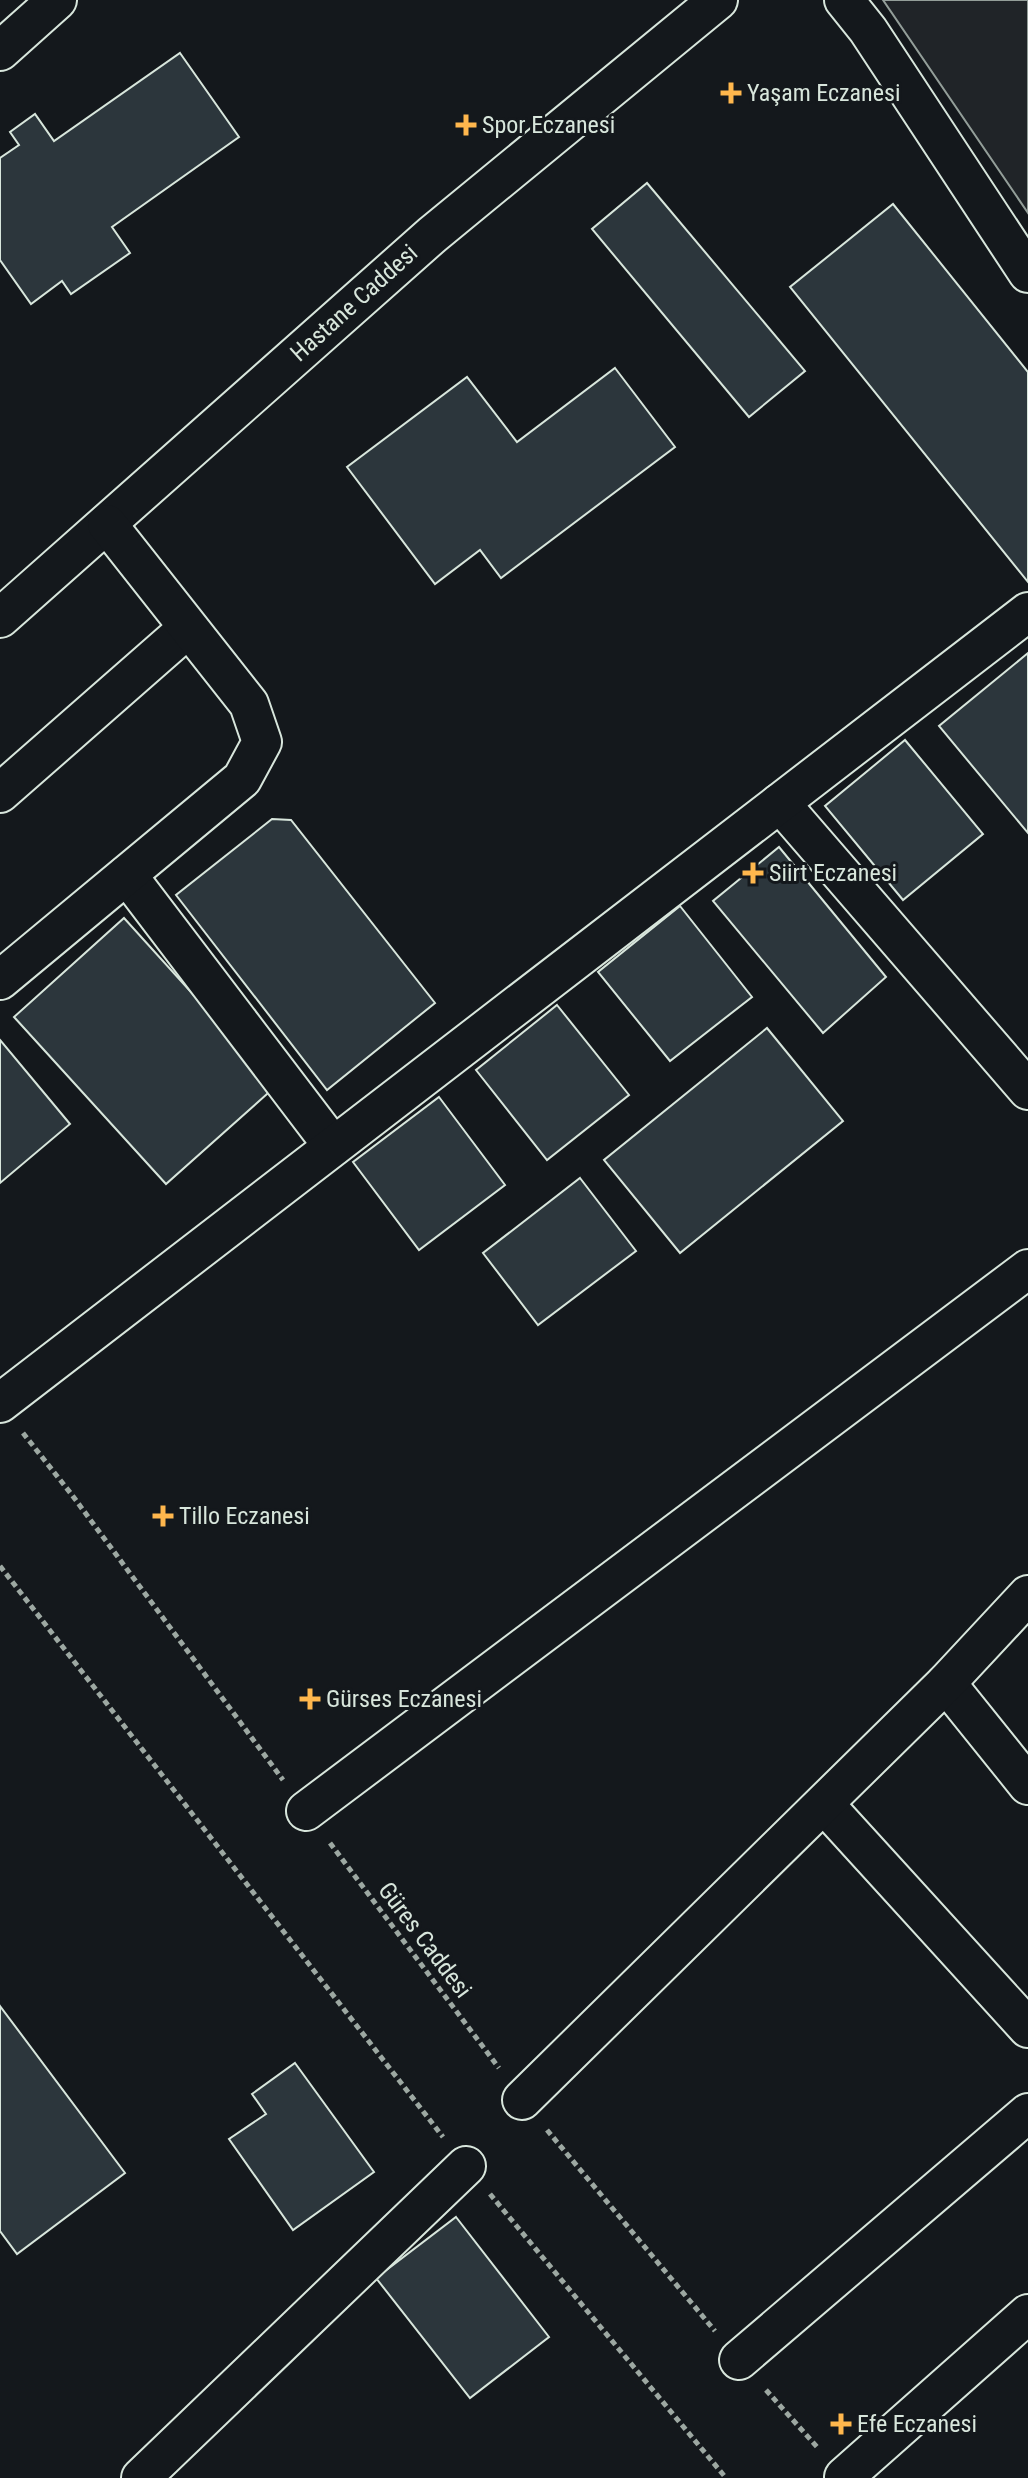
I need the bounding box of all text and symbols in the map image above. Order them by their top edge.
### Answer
place label: Yaşam Eczanesi [747,79,900,107]
marker: Yaşam Eczanesi [722,84,740,102]
place label: Spor Eczanesi [482,111,615,139]
marker: Spor Eczanesi [457,116,475,134]
street label: Hastane Caddesi [285,239,423,367]
place label: Siirt Eczanesi [769,859,897,887]
marker: Siirt Eczanesi [744,864,762,882]
place label: Tillo Eczanesi [179,1502,310,1530]
marker: Tillo Eczanesi [154,1507,172,1525]
place label: Gürses Eczanesi [326,1685,482,1713]
marker: Gürses Eczanesi [301,1690,319,1708]
street label: Güres Caddesi [373,1877,477,2003]
place label: Efe Eczanesi [857,2410,977,2438]
marker: Efe Eczanesi [832,2415,850,2433]

